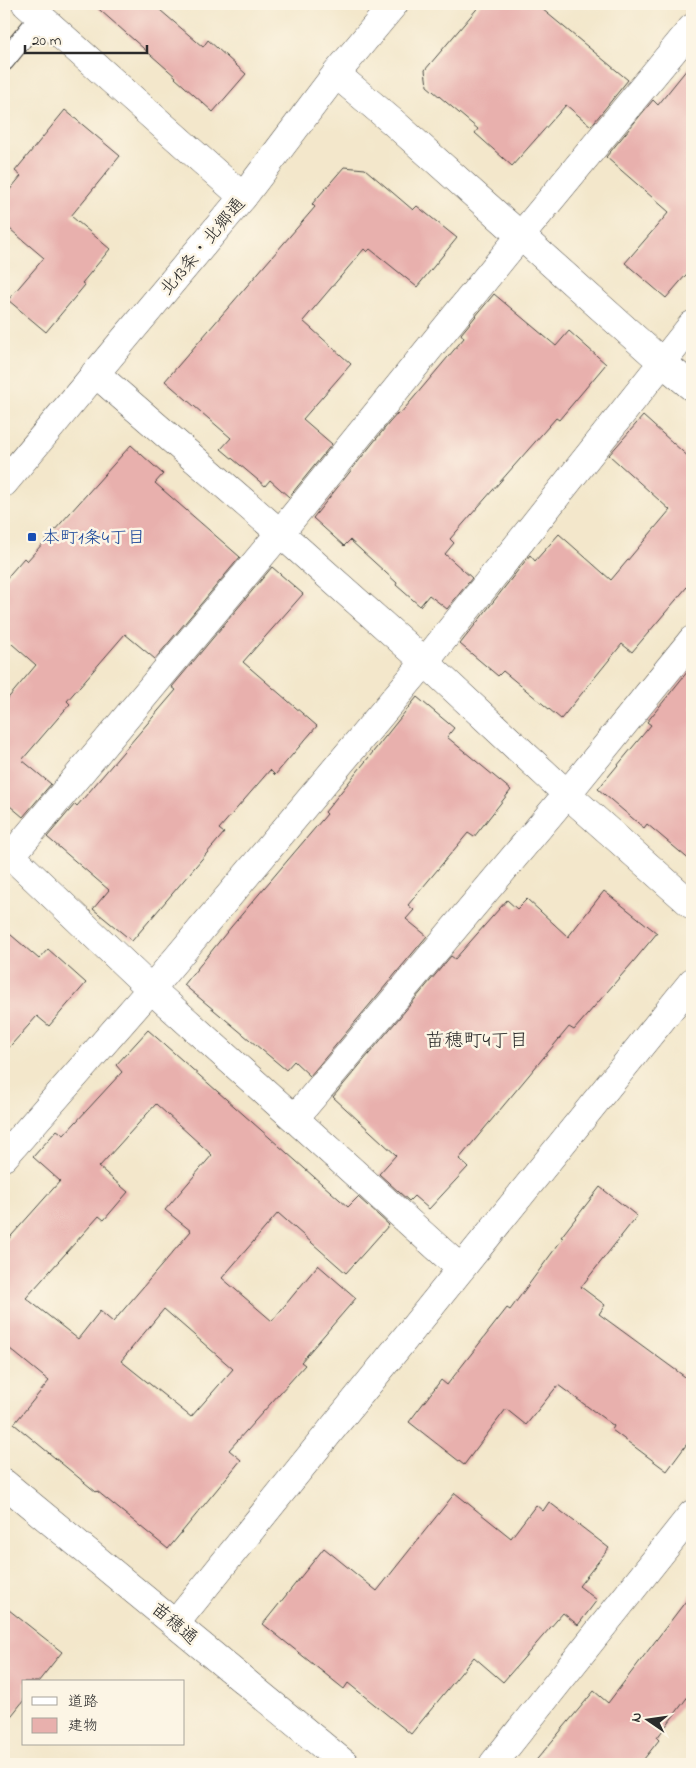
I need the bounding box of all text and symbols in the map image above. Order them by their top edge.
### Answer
scale bar [25,22,148,54]
text: 20 m [32,30,62,52]
street label: 北13条・北郷通 [155,193,252,302]
place label: 本町1条4丁目 [42,526,145,552]
marker: 本町1条4丁目 [26,531,38,543]
district label: 苗穂町4丁目 [426,1028,528,1055]
street label: 苗穂通 [145,1597,203,1652]
legend [22,1680,185,1746]
text: 道路 [68,1691,98,1713]
north arrow [624,1696,674,1746]
text: N [626,1710,648,1724]
text: 建物 [68,1715,98,1737]

